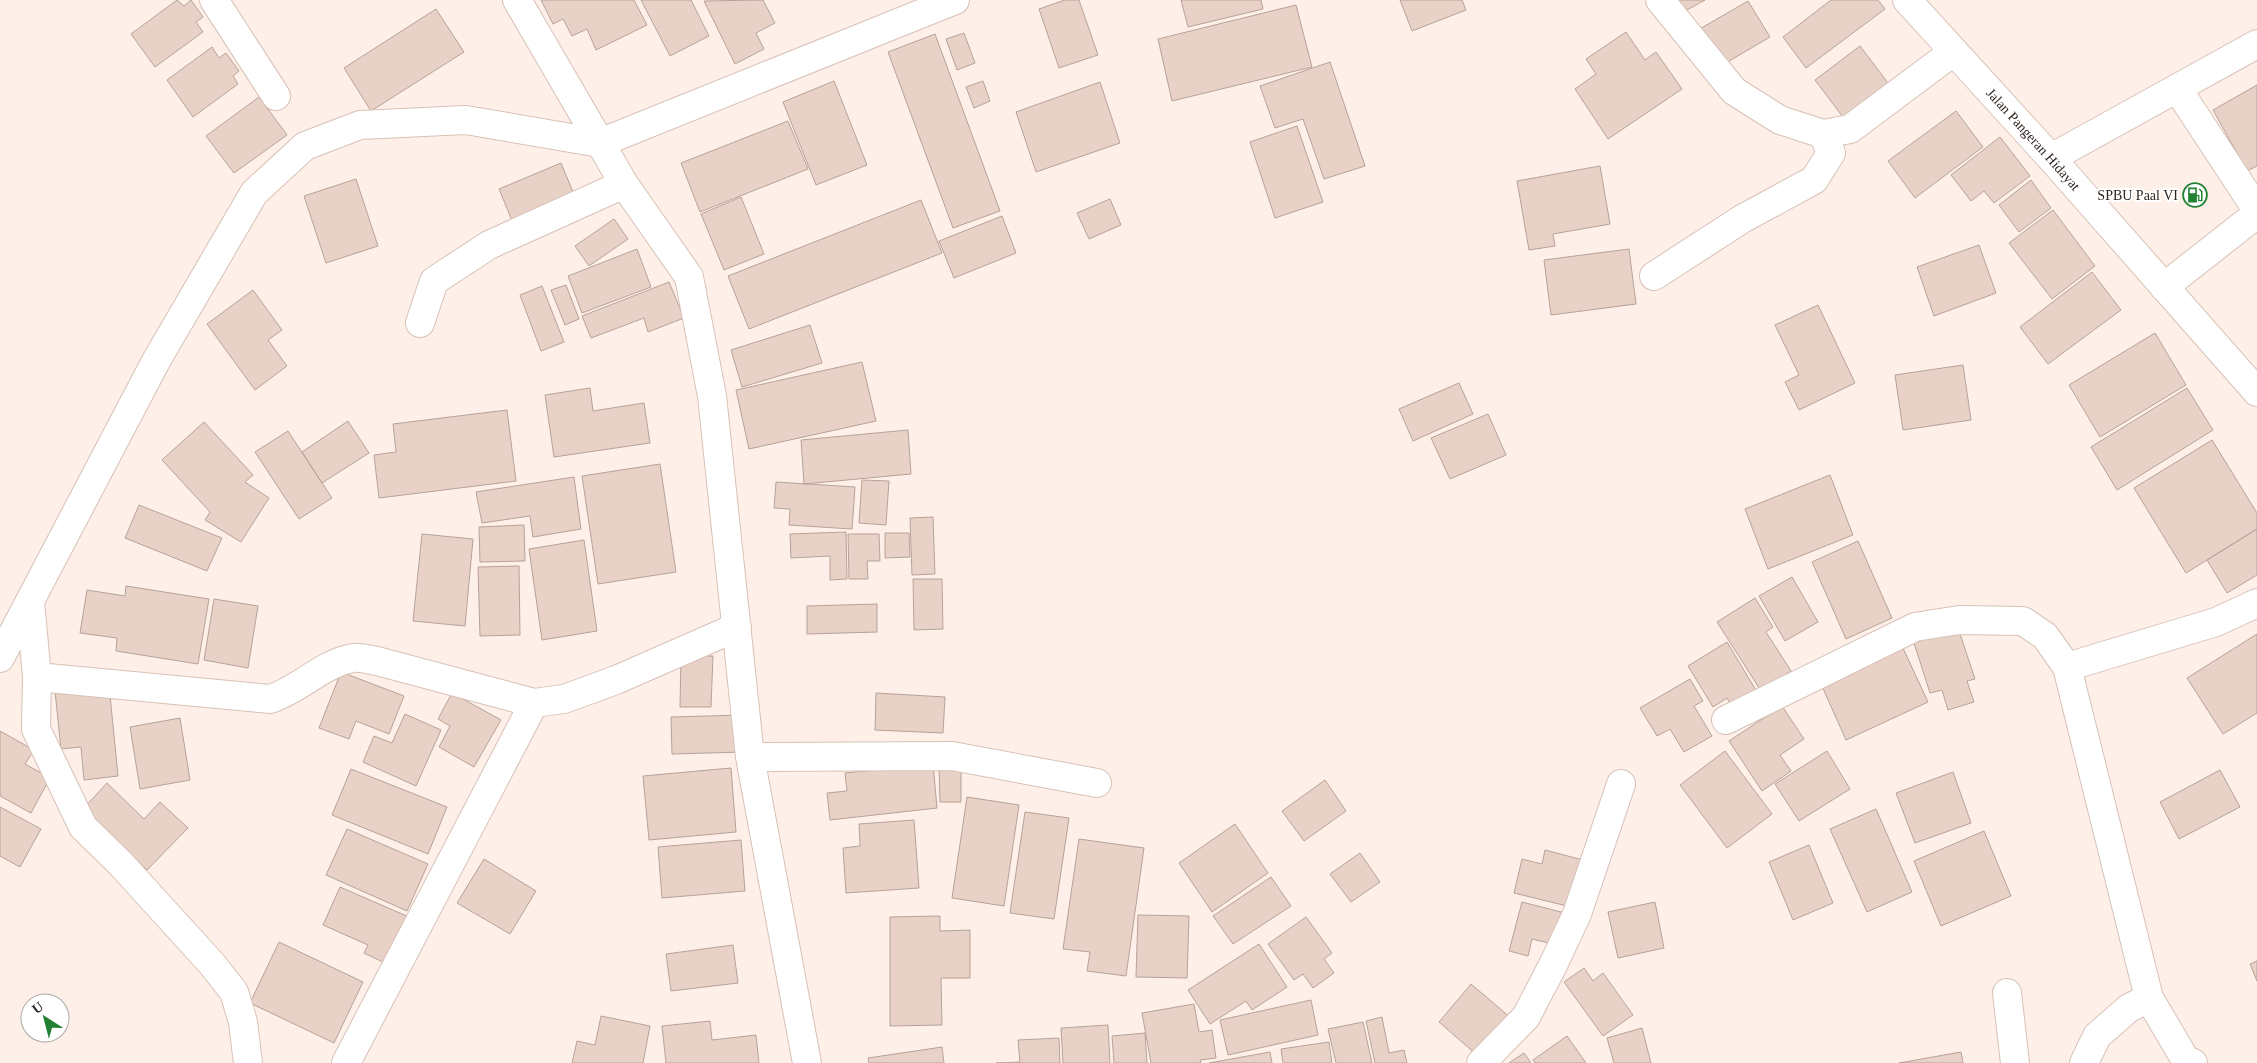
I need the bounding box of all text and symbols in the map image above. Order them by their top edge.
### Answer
street label: Jalan Pangeran Hidayat [1983,85,2083,194]
fuel station icon: SPBU Paal VI [2182,182,2208,208]
place label: SPBU Paal VI [2097,188,2178,203]
north arrow [20,993,70,1043]
text: U [29,999,46,1017]

